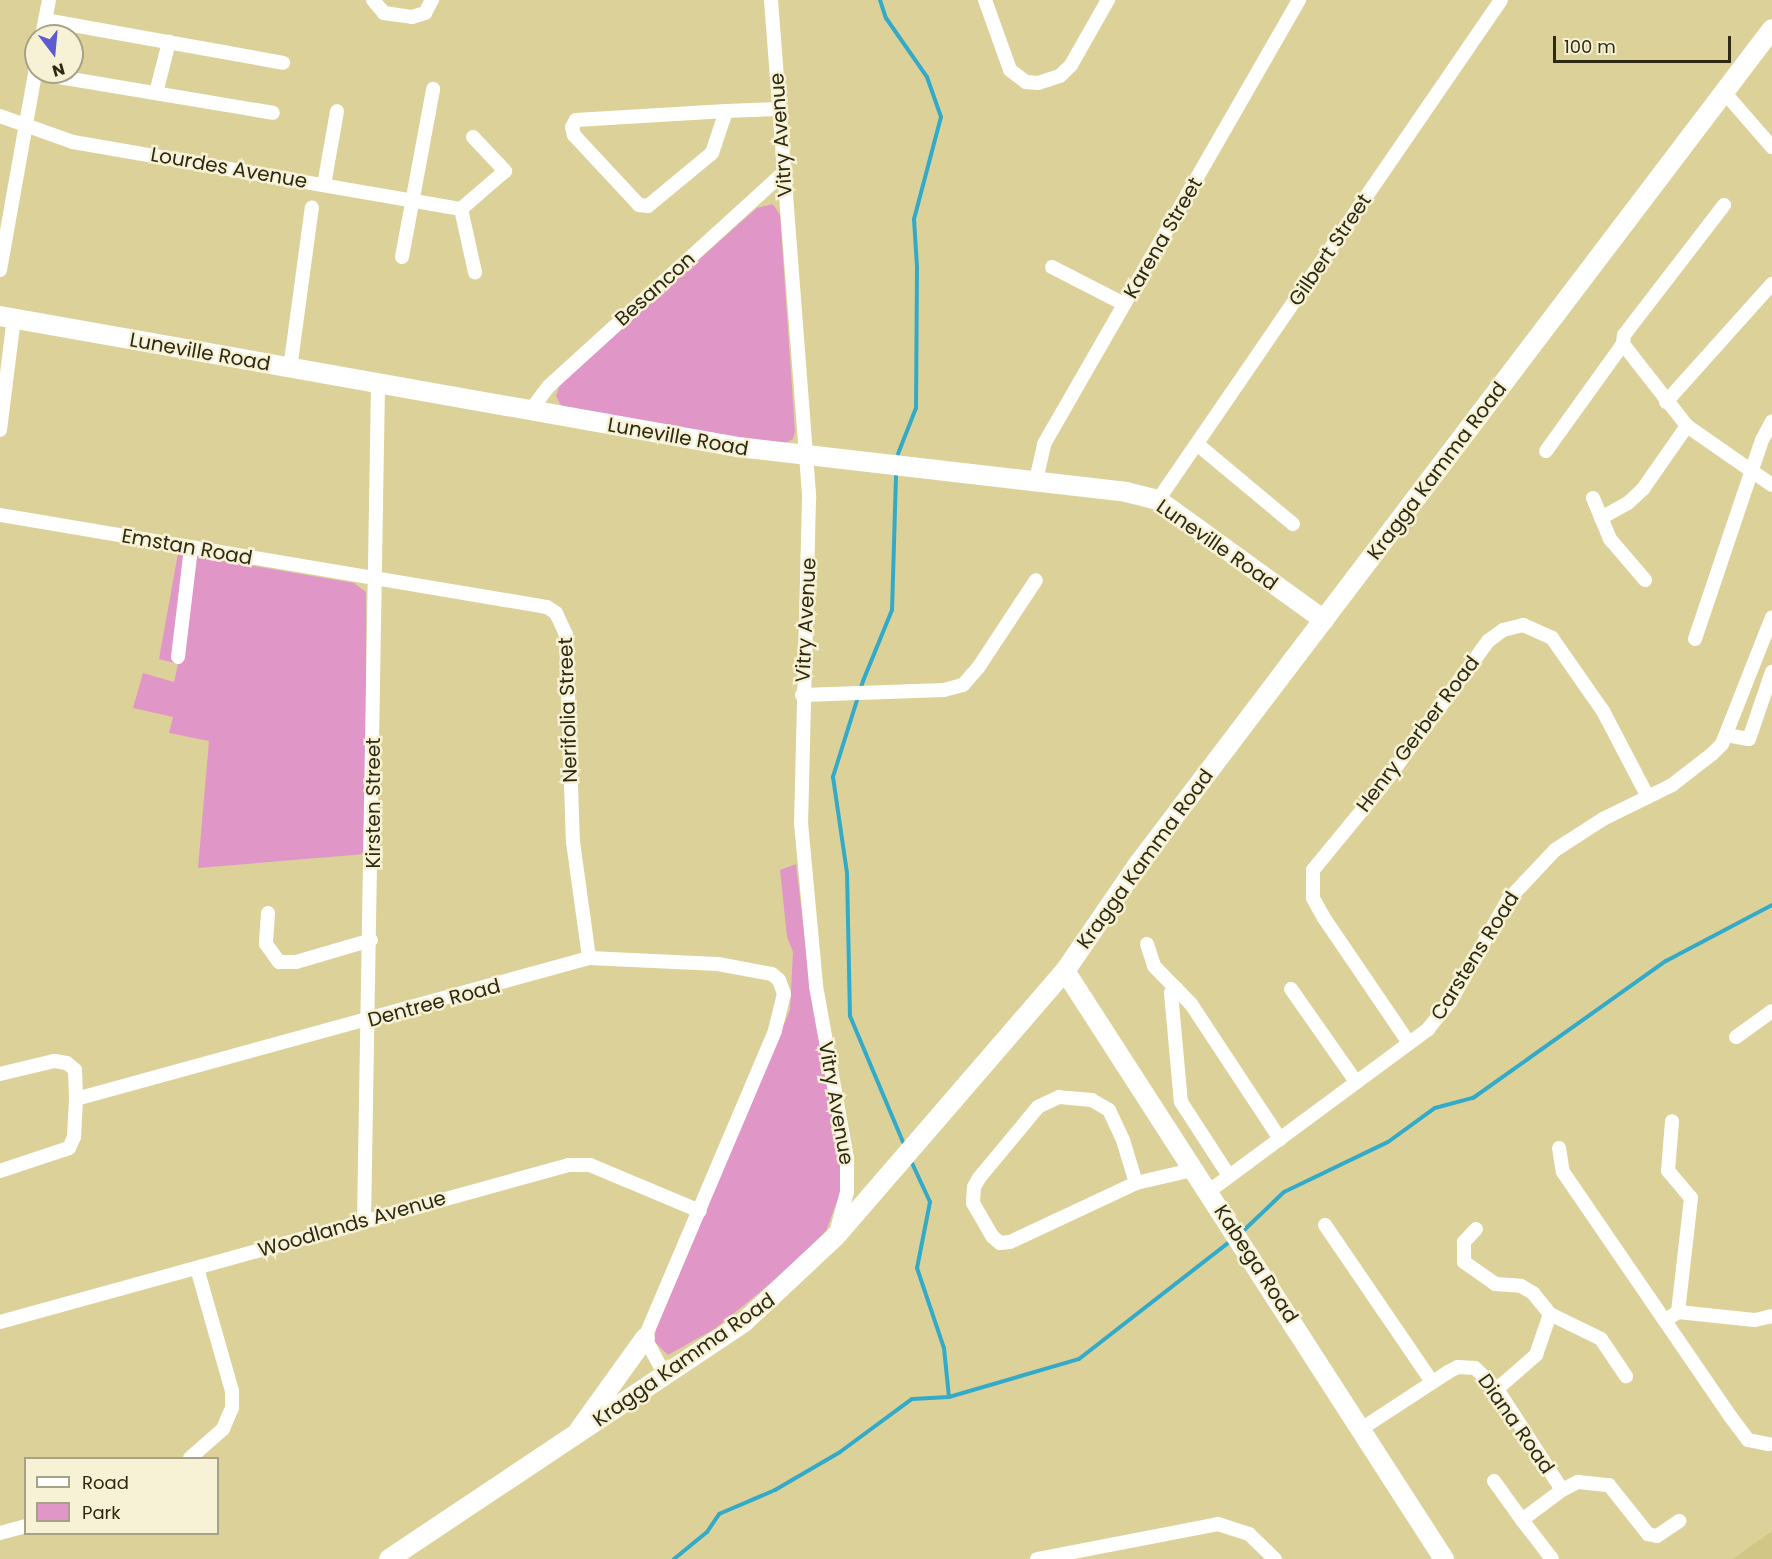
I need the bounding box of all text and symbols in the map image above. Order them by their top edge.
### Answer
north arrow [24,24,84,84]
scale bar [1556,24,1734,62]
text: 100 m [1564,34,1616,59]
text: N [50,57,68,83]
street label: Vitry Avenue [765,72,797,198]
street label: Lourdes Avenue [149,142,309,194]
street label: Karena Street [1119,173,1207,303]
street label: Gilbert Street [1284,189,1376,311]
street label: Besancon [610,247,700,331]
street label: Luneville Road [128,328,272,376]
street label: Kragga Kamma Road [1362,377,1512,565]
street label: Luneville Road [606,413,750,461]
street label: Luneville Road [1152,494,1282,596]
street label: Emstan Road [120,524,254,570]
street label: Vitry Avenue [791,557,821,683]
street label: Nerifolia Street [553,637,583,783]
street label: Henry Gerber Road [1351,651,1485,817]
street label: Kirsten Street [361,737,385,869]
street label: Kragga Kamma Road [1072,764,1218,954]
street label: Carstens Road [1426,887,1524,1025]
street label: Dentree Road [365,974,503,1032]
street label: Vitry Avenue [813,1039,859,1167]
street label: Woodlands Avenue [255,1186,449,1262]
street label: Kabega Road [1209,1201,1303,1327]
street label: Kragga Kamma Road [588,1288,780,1432]
street label: Diana Road [1473,1370,1559,1478]
legend [24,1457,219,1535]
text: Road [82,1470,129,1495]
text: Park [82,1500,121,1525]

